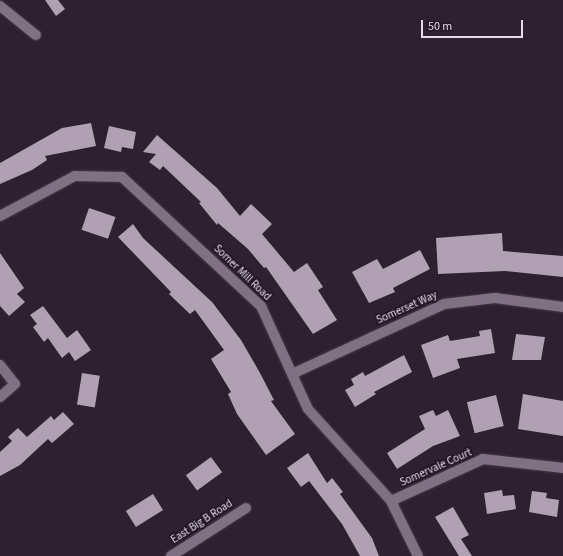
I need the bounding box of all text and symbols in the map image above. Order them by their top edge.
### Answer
scale bar [423,12,525,38]
text: 50 m [428,18,452,35]
street label: Somer Mill Road [211,242,273,304]
street label: Somerset Way [375,289,439,327]
street label: Somervale Court [398,446,474,490]
street label: East Big B Road [169,497,235,547]

